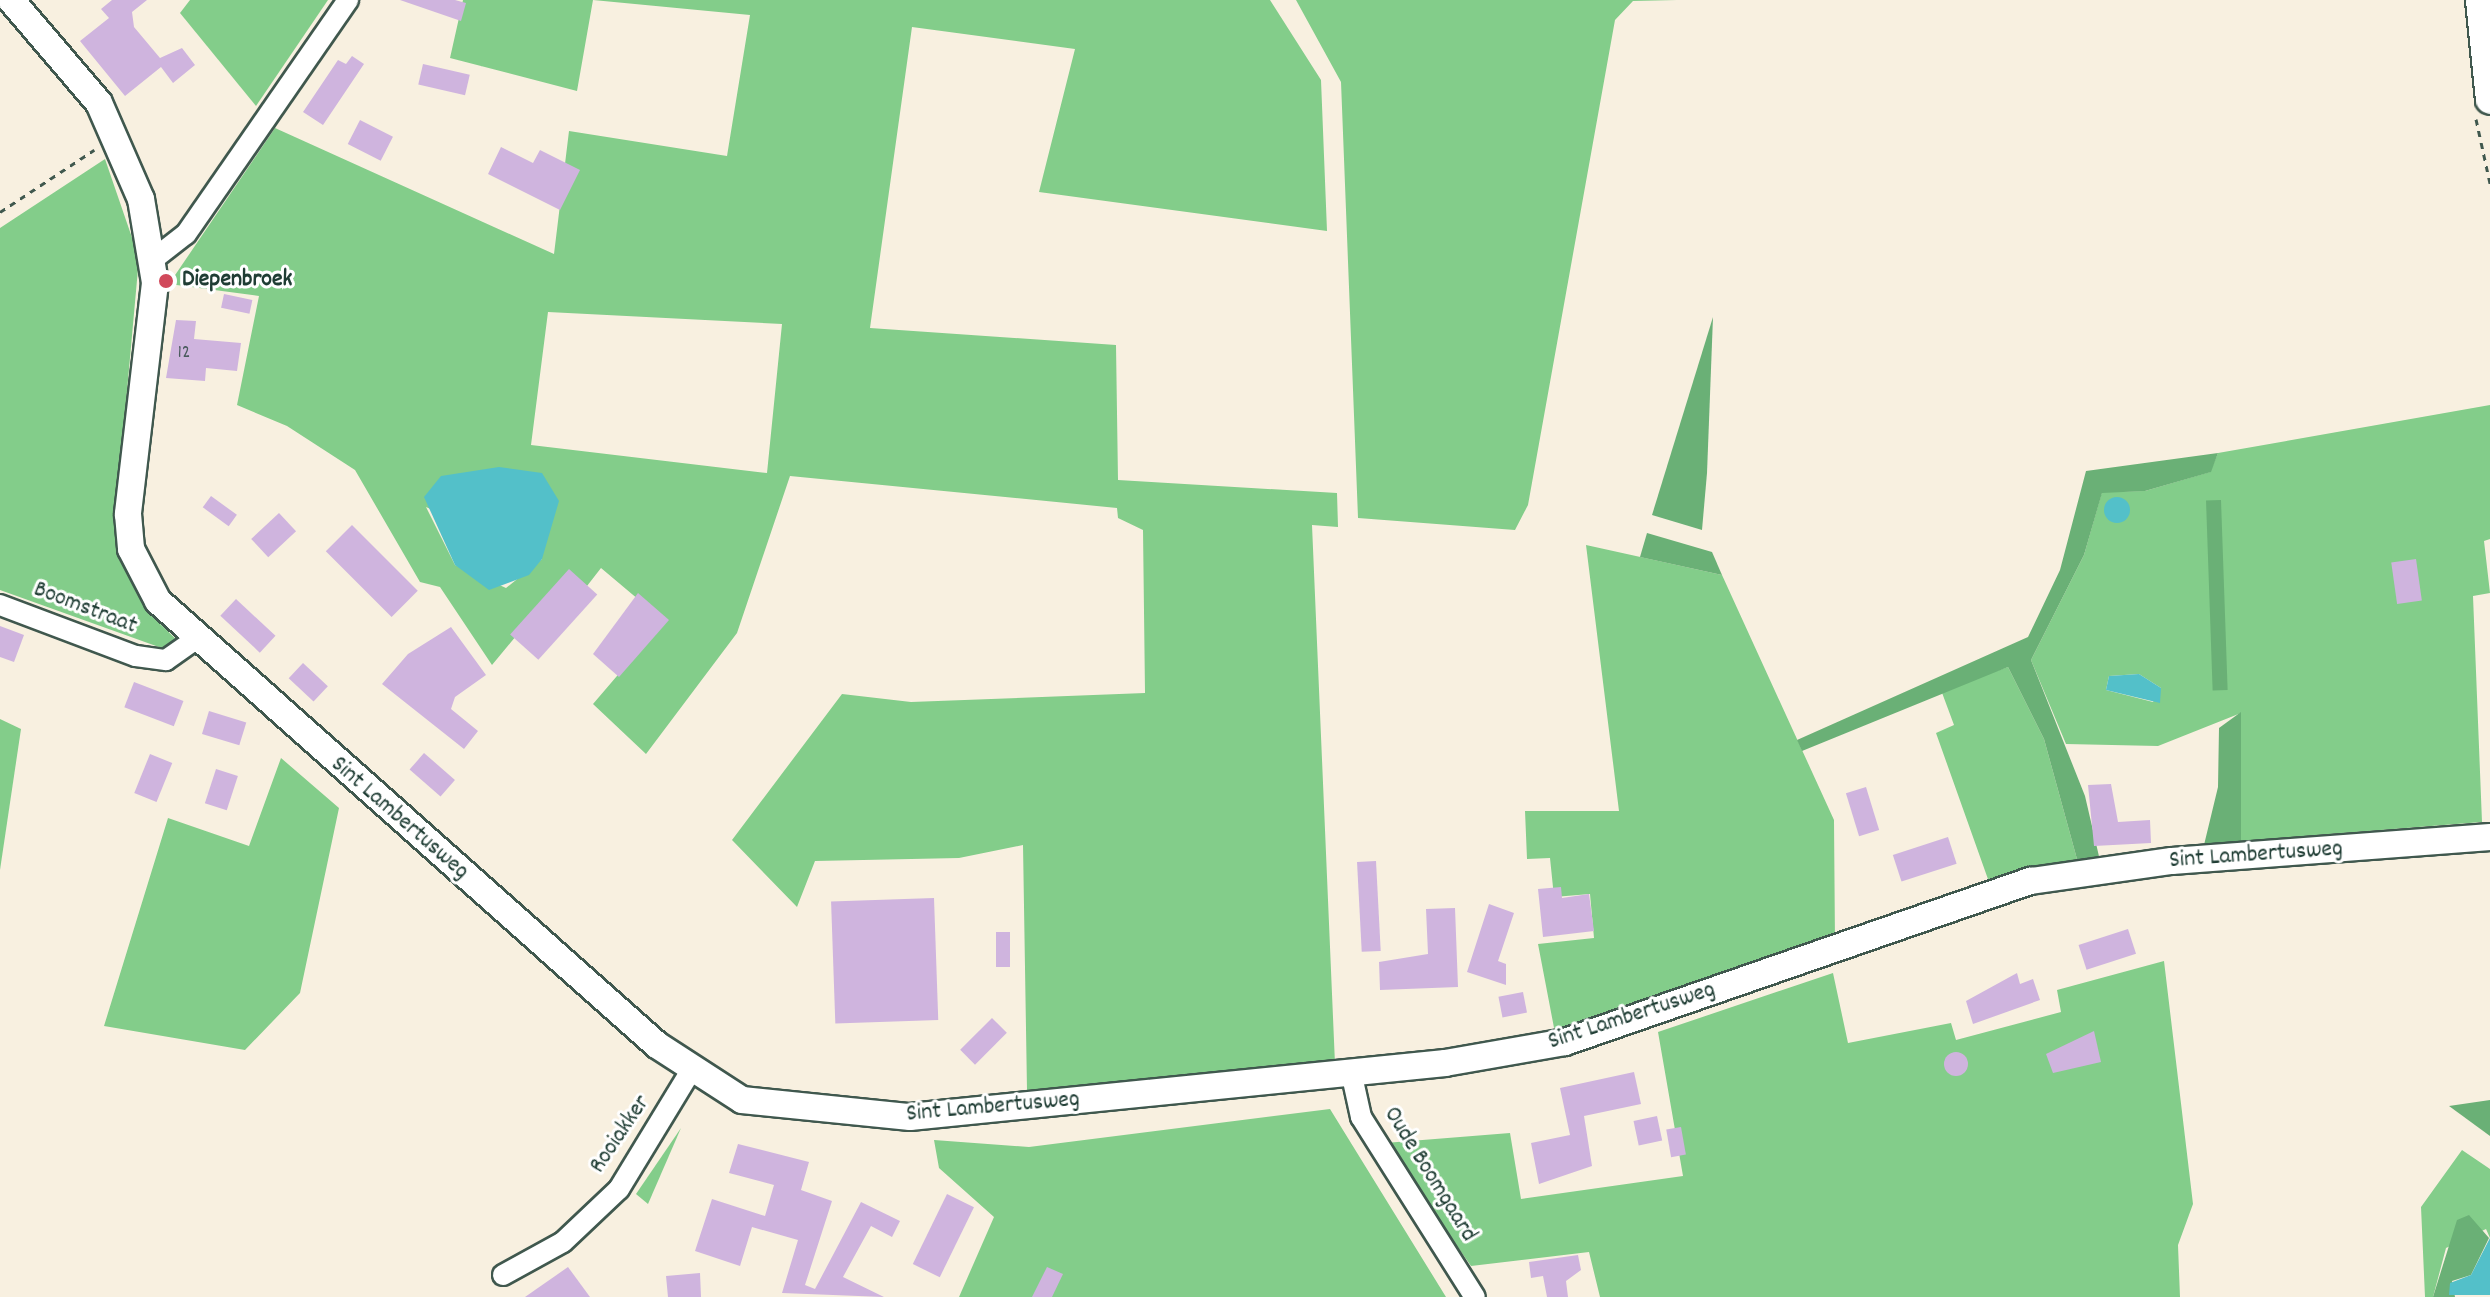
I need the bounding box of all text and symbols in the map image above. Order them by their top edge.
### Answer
place label: Diepenbroek [182,267,292,295]
marker: Diepenbroek [157,272,175,290]
house number: 12 [177,341,191,365]
street label: Boomstraat [29,576,141,642]
street label: Sint Lambertusweg [324,751,474,887]
street label: Sint Lambertusweg [2168,836,2344,876]
street label: Sint Lambertusweg [1545,976,1719,1058]
street label: Sint Lambertusweg [905,1086,1081,1130]
street label: Rooiakker [585,1091,657,1179]
street label: Oude Boomgaard [1376,1102,1482,1248]

